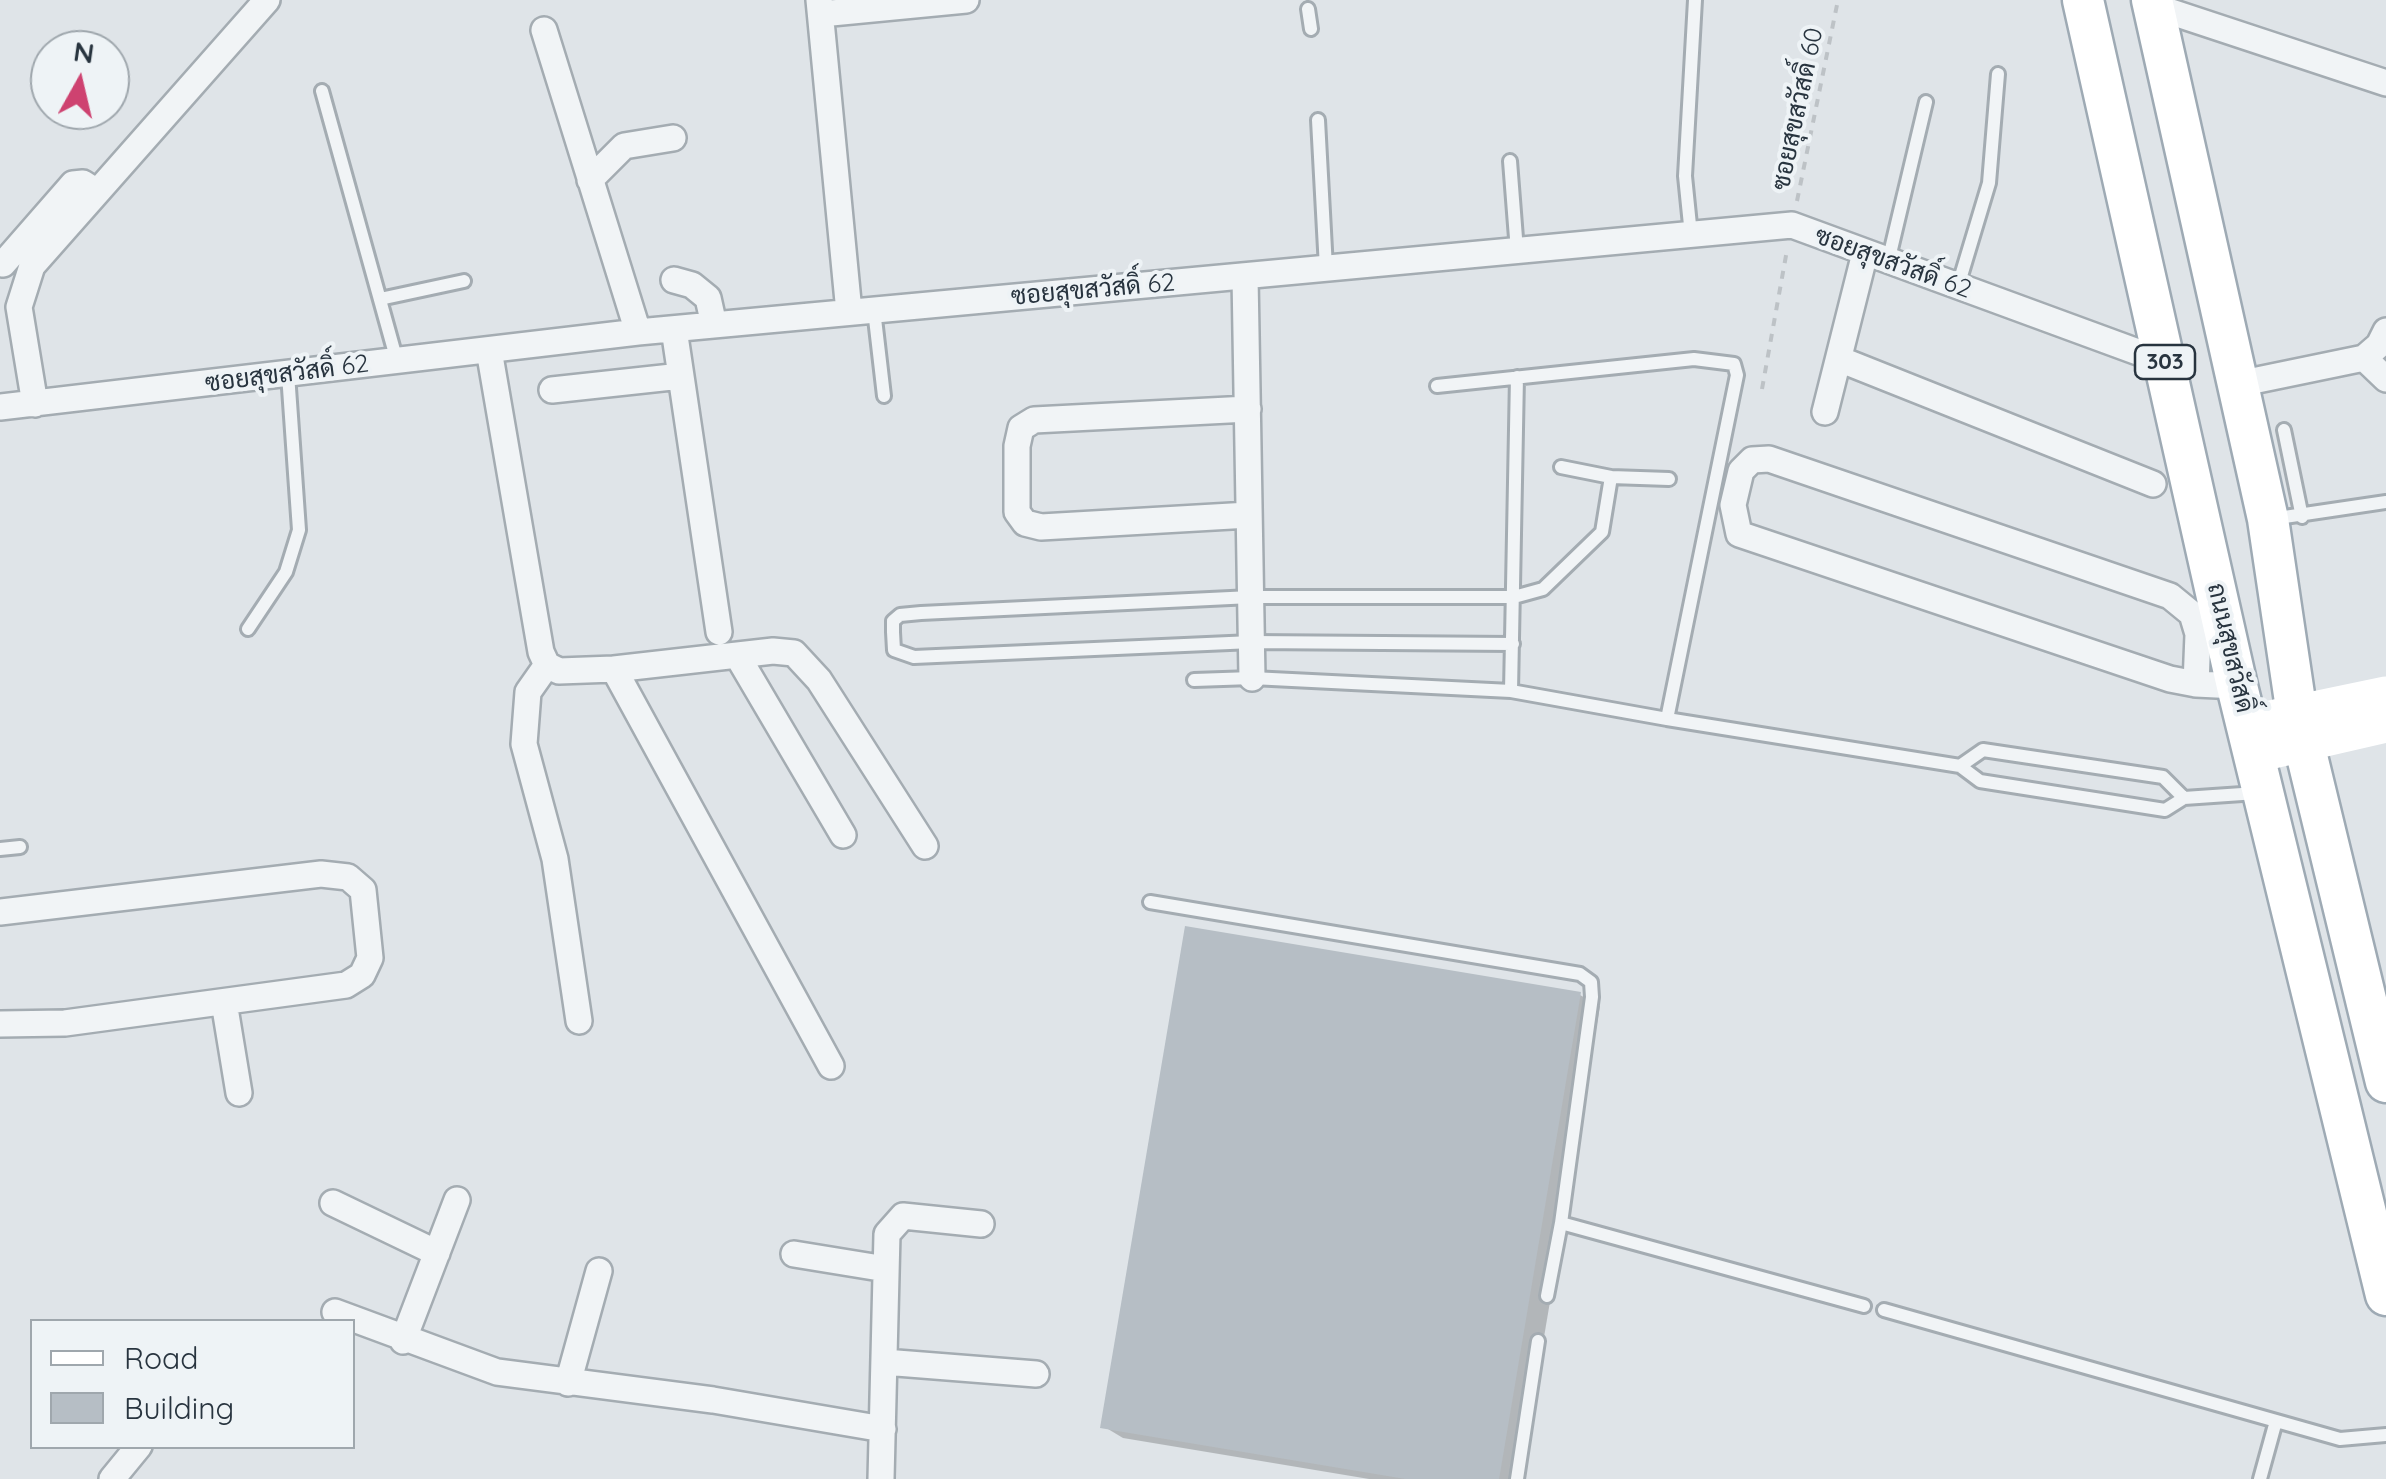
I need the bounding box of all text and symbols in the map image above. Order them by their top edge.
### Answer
street label: ซอยสุขสวัสดิ์ 60 [1766,25,1830,193]
north arrow [30,30,130,130]
text: N [71,33,97,71]
street label: ซอยสุขสวัสดิ์ 62 [1811,221,1975,305]
street label: ซอยสุขสวัสดิ์ 62 [1010,268,1176,312]
road number: 303 [2135,345,2195,379]
street label: ซอยสุขสวัสดิ์ 62 [204,349,370,399]
street label: ถนนสุขสวัสดิ์ [2201,580,2259,716]
legend [30,1319,355,1449]
text: Road [124,1339,198,1377]
text: Building [124,1389,234,1427]

